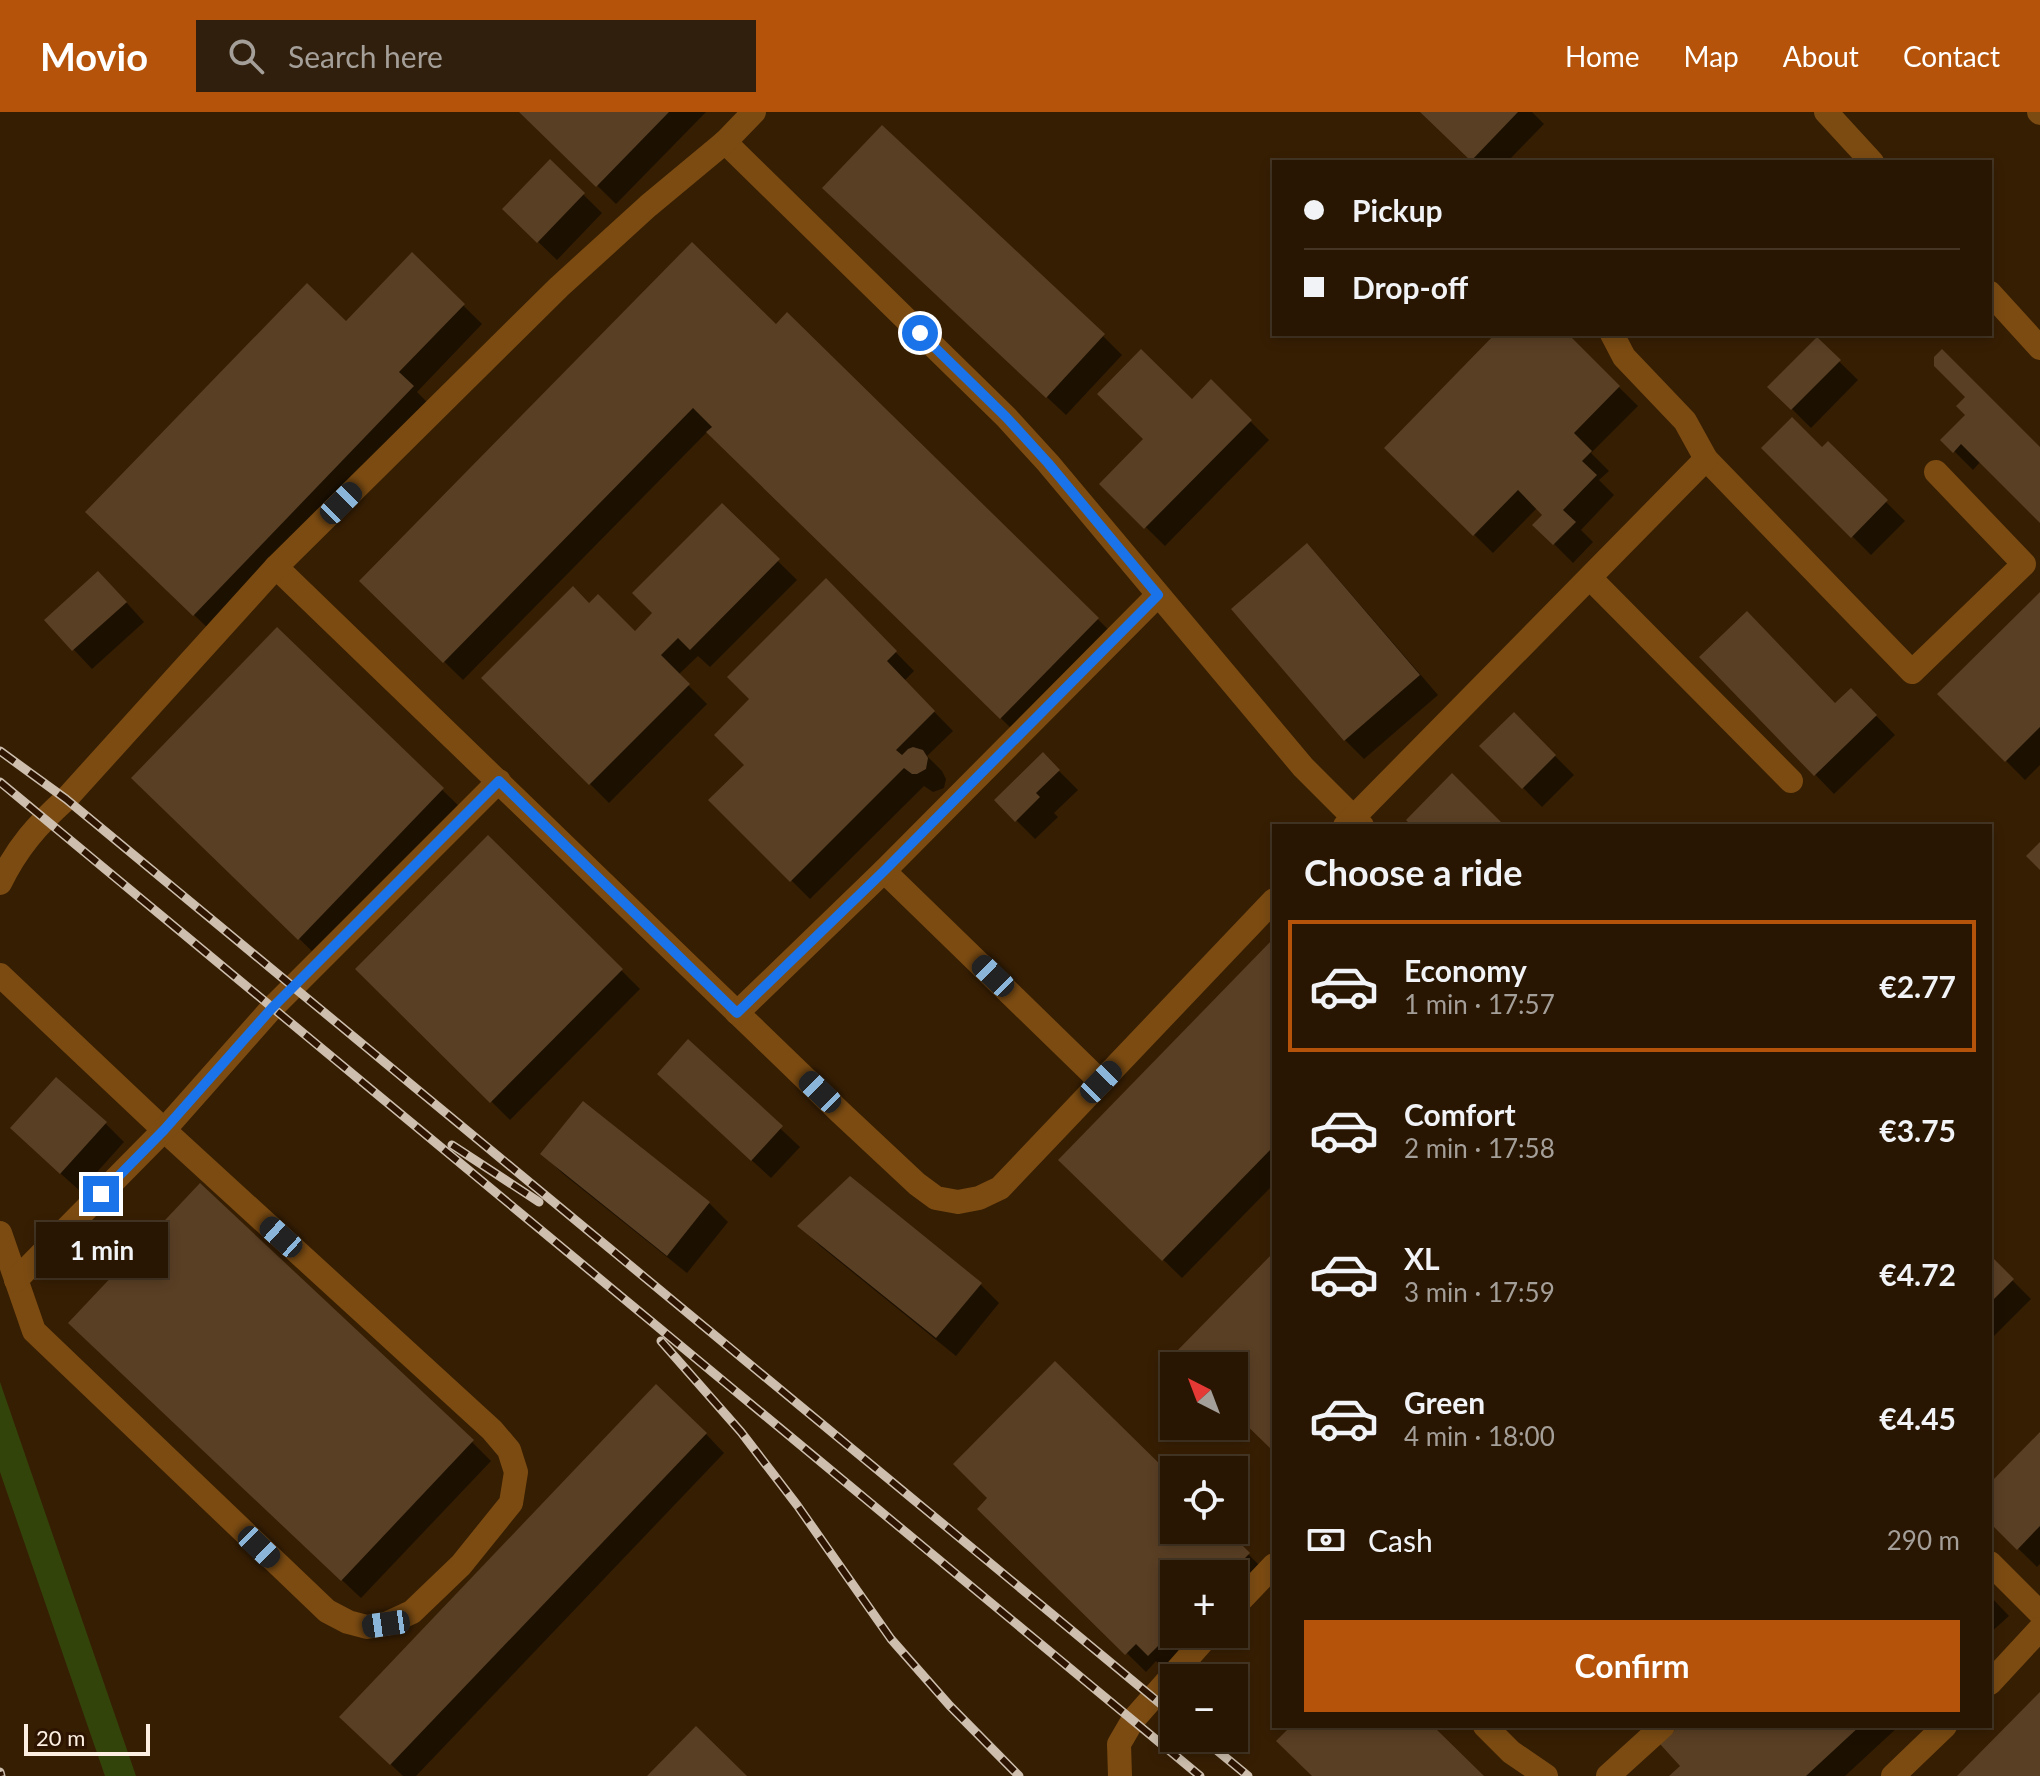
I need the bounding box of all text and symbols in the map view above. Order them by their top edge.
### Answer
search box [196,20,756,92]
text: Movio [40,33,148,79]
icon: search [224,34,268,78]
text: Search here [288,38,443,74]
text: Home [1565,39,1640,73]
text: Map [1684,39,1739,73]
text: About [1783,39,1859,73]
text: Contact [1903,39,2000,73]
text: Pickup [1352,192,1443,228]
text: Drop-off [1352,269,1468,305]
route start [902,315,938,351]
car [316,478,366,528]
text: Choose a ride [1304,850,1523,894]
icon: car [1308,950,1380,1022]
car [967,951,1019,1001]
text: Economy [1404,952,1527,988]
text: €2.77 [1879,968,1956,1004]
text: 1 min · 17:57 [1404,988,1555,1020]
car [1076,1056,1126,1108]
car [794,1067,846,1117]
icon: car [1308,1094,1380,1166]
text: Comfort [1404,1096,1516,1132]
text: €3.75 [1879,1112,1956,1148]
text: 2 min · 17:58 [1404,1132,1555,1164]
route end [83,1176,119,1212]
car [255,1212,307,1262]
callout: 1 min [35,1222,167,1278]
text: 1 min [70,1234,134,1266]
icon: car [1308,1238,1380,1310]
text: XL [1404,1240,1440,1276]
text: €4.72 [1879,1256,1956,1292]
text: 3 min · 17:59 [1404,1276,1555,1308]
north arrow [1160,1352,1248,1440]
map controls [1160,1352,1248,1752]
icon: car [1308,1382,1380,1454]
text: Green [1404,1384,1485,1420]
text: €4.45 [1879,1400,1956,1436]
text: 4 min · 18:00 [1404,1420,1555,1452]
button: locate [1160,1456,1248,1544]
icon: cash [1304,1518,1348,1562]
car [233,1522,285,1572]
text: Cash [1368,1522,1433,1558]
text: 290 m [1887,1524,1960,1556]
button: + [1160,1560,1248,1648]
car [361,1609,411,1639]
button: Confirm [1304,1620,1960,1712]
button: − [1160,1664,1248,1752]
scale bar [24,1720,150,1756]
text: 20 m [36,1724,85,1751]

